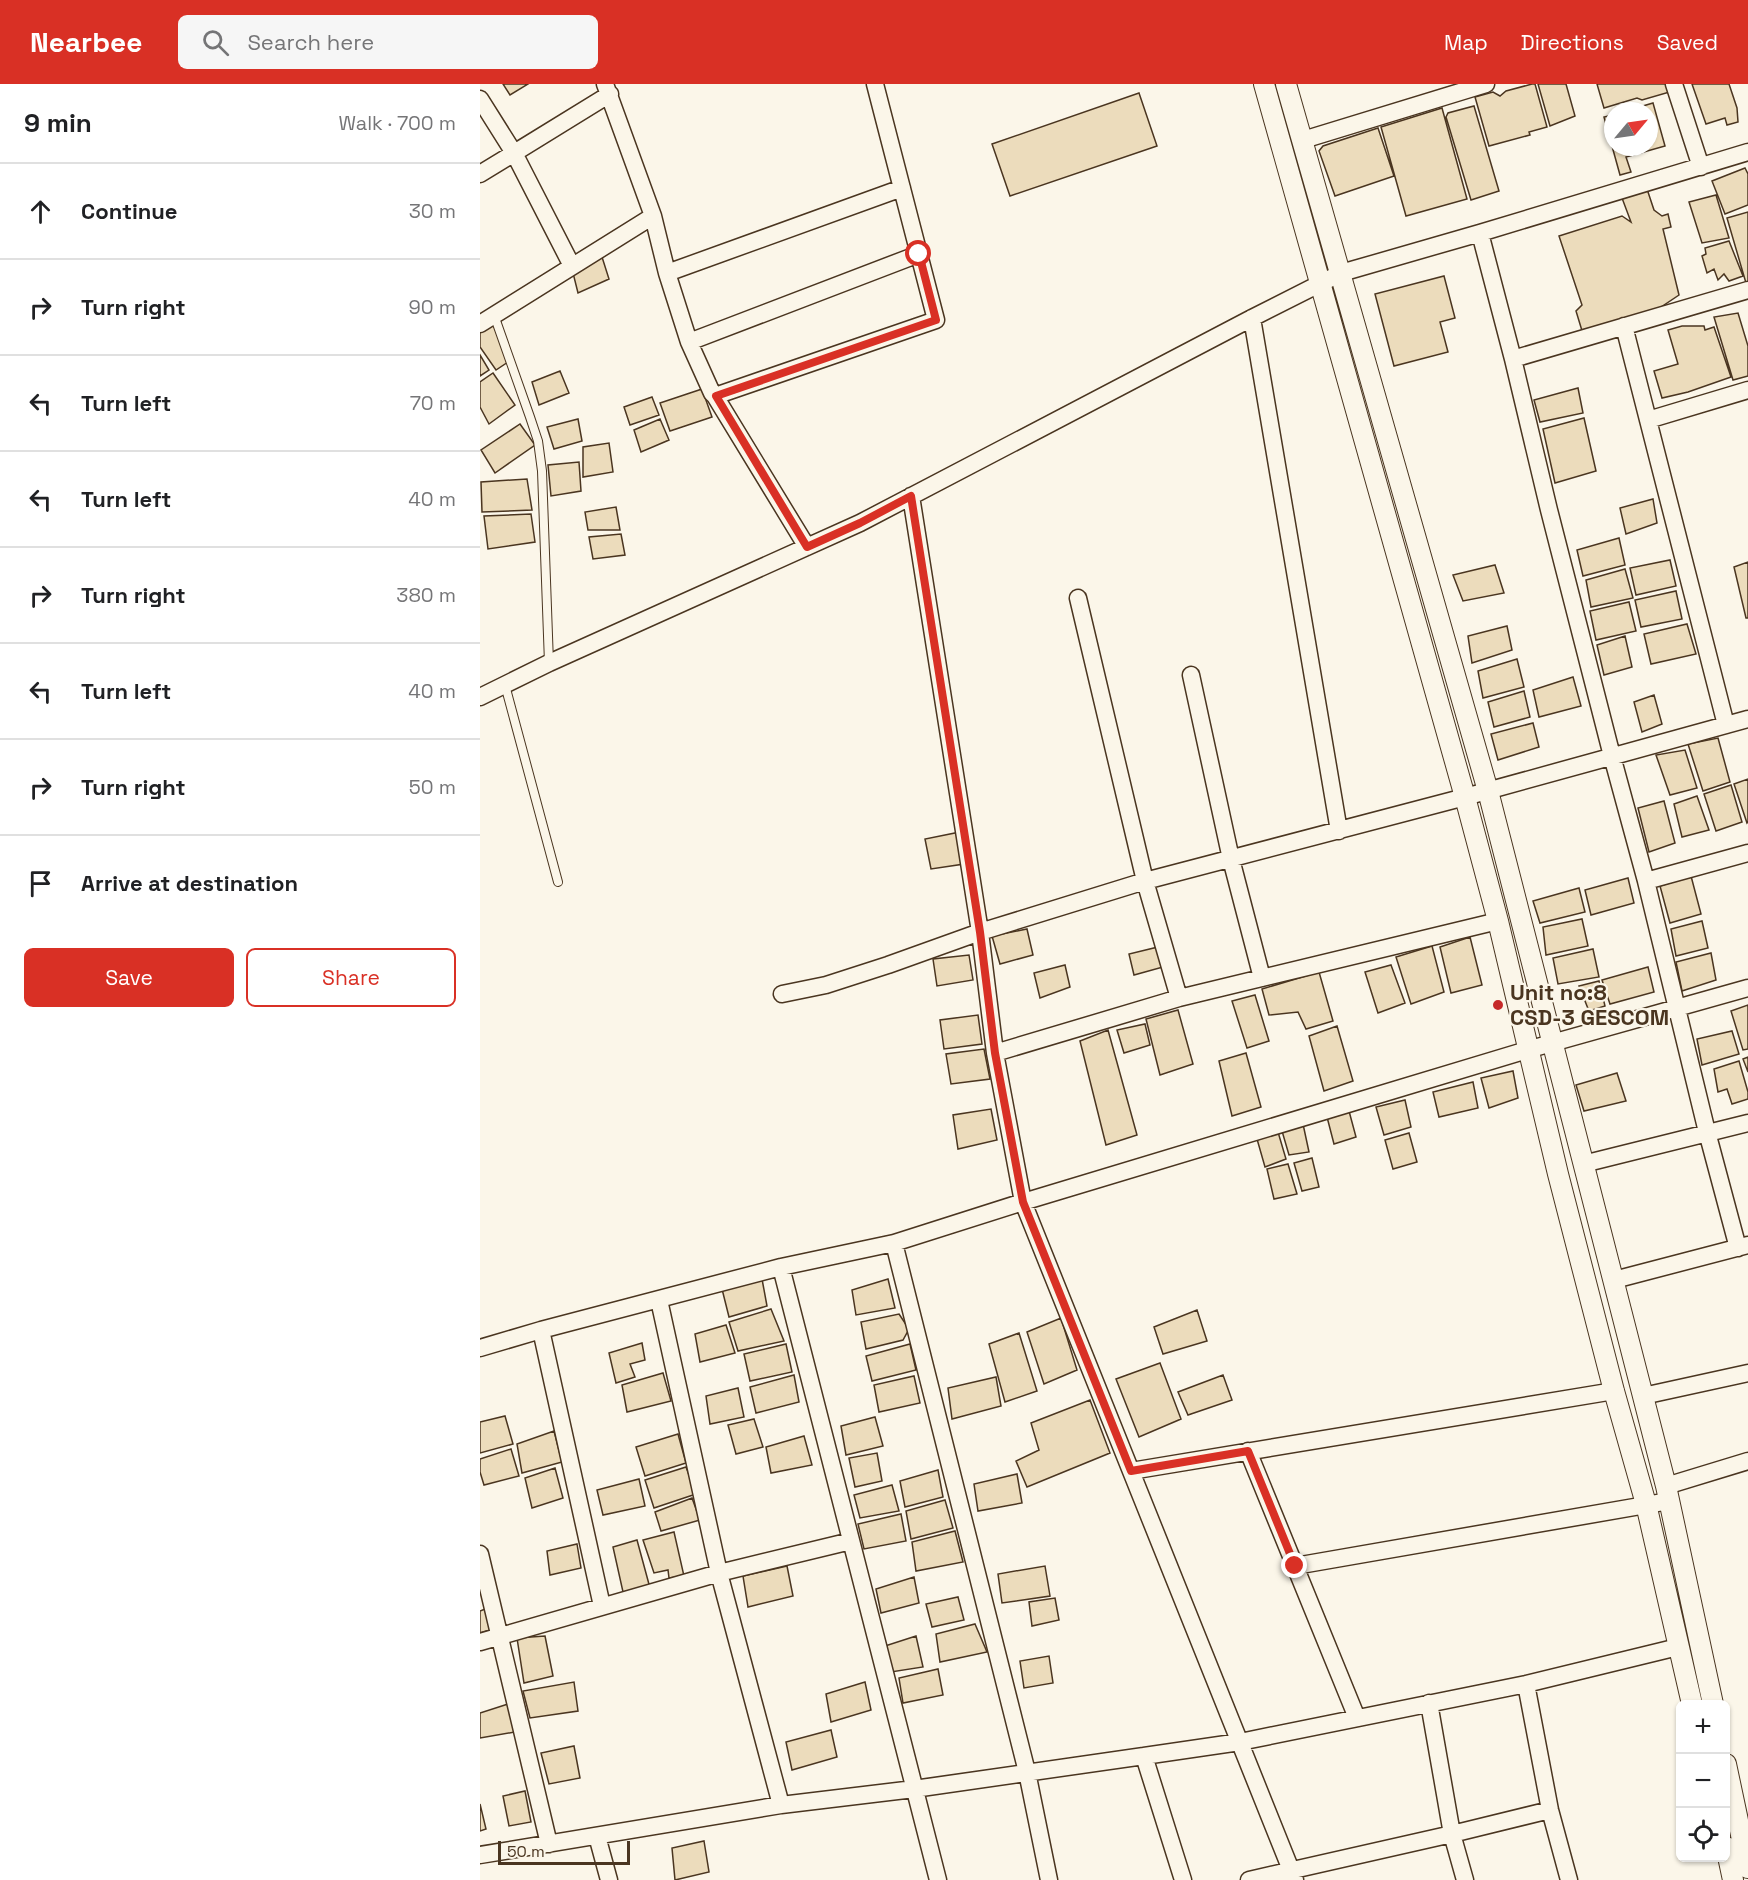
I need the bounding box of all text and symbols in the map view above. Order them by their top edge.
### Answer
search box [178,15,598,69]
text: Nearbee [30,24,142,60]
icon: search [199,26,232,59]
text: Search here [247,28,374,56]
text: Map [1444,29,1488,56]
text: Directions [1521,29,1624,56]
text: Saved [1657,29,1718,56]
north arrow [1604,102,1658,156]
text: 9 min [24,106,92,140]
text: Walk · 700 m [338,110,456,136]
icon: ahead [24,195,57,228]
text: Continue [81,197,177,225]
text: 30 m [409,198,456,224]
route start [905,240,931,266]
icon: right [24,291,57,324]
text: Turn right [81,293,186,321]
text: 90 m [409,294,456,320]
icon: left [24,387,57,420]
text: Turn left [81,389,171,417]
text: 70 m [410,390,456,416]
icon: left [24,483,57,516]
text: Turn left [81,485,171,513]
text: 40 m [408,486,456,512]
icon: right [24,579,57,612]
text: Turn right [81,581,186,609]
text: 380 m [396,582,456,608]
icon: left [24,675,57,708]
text: Turn left [81,677,171,705]
text: 40 m [408,678,456,704]
icon: right [24,771,57,804]
text: Turn right [81,773,186,801]
text: 50 m [409,774,456,800]
icon: arrive [24,867,57,900]
text: Arrive at destination [81,869,298,897]
button: Save [24,948,234,1007]
button: Share [246,948,456,1007]
place label: Unit no:8 CSD-3 GESCOM [1510,978,1669,1031]
marker: Unit no:8 CSD-3 GESCOM [1491,998,1505,1012]
route end [1281,1552,1307,1578]
map controls [1676,1700,1730,1862]
button: + [1676,1700,1730,1754]
button: − [1676,1754,1730,1808]
button: locate [1676,1808,1730,1862]
scale bar [498,1838,630,1866]
text: 50 m [507,1841,545,1862]

